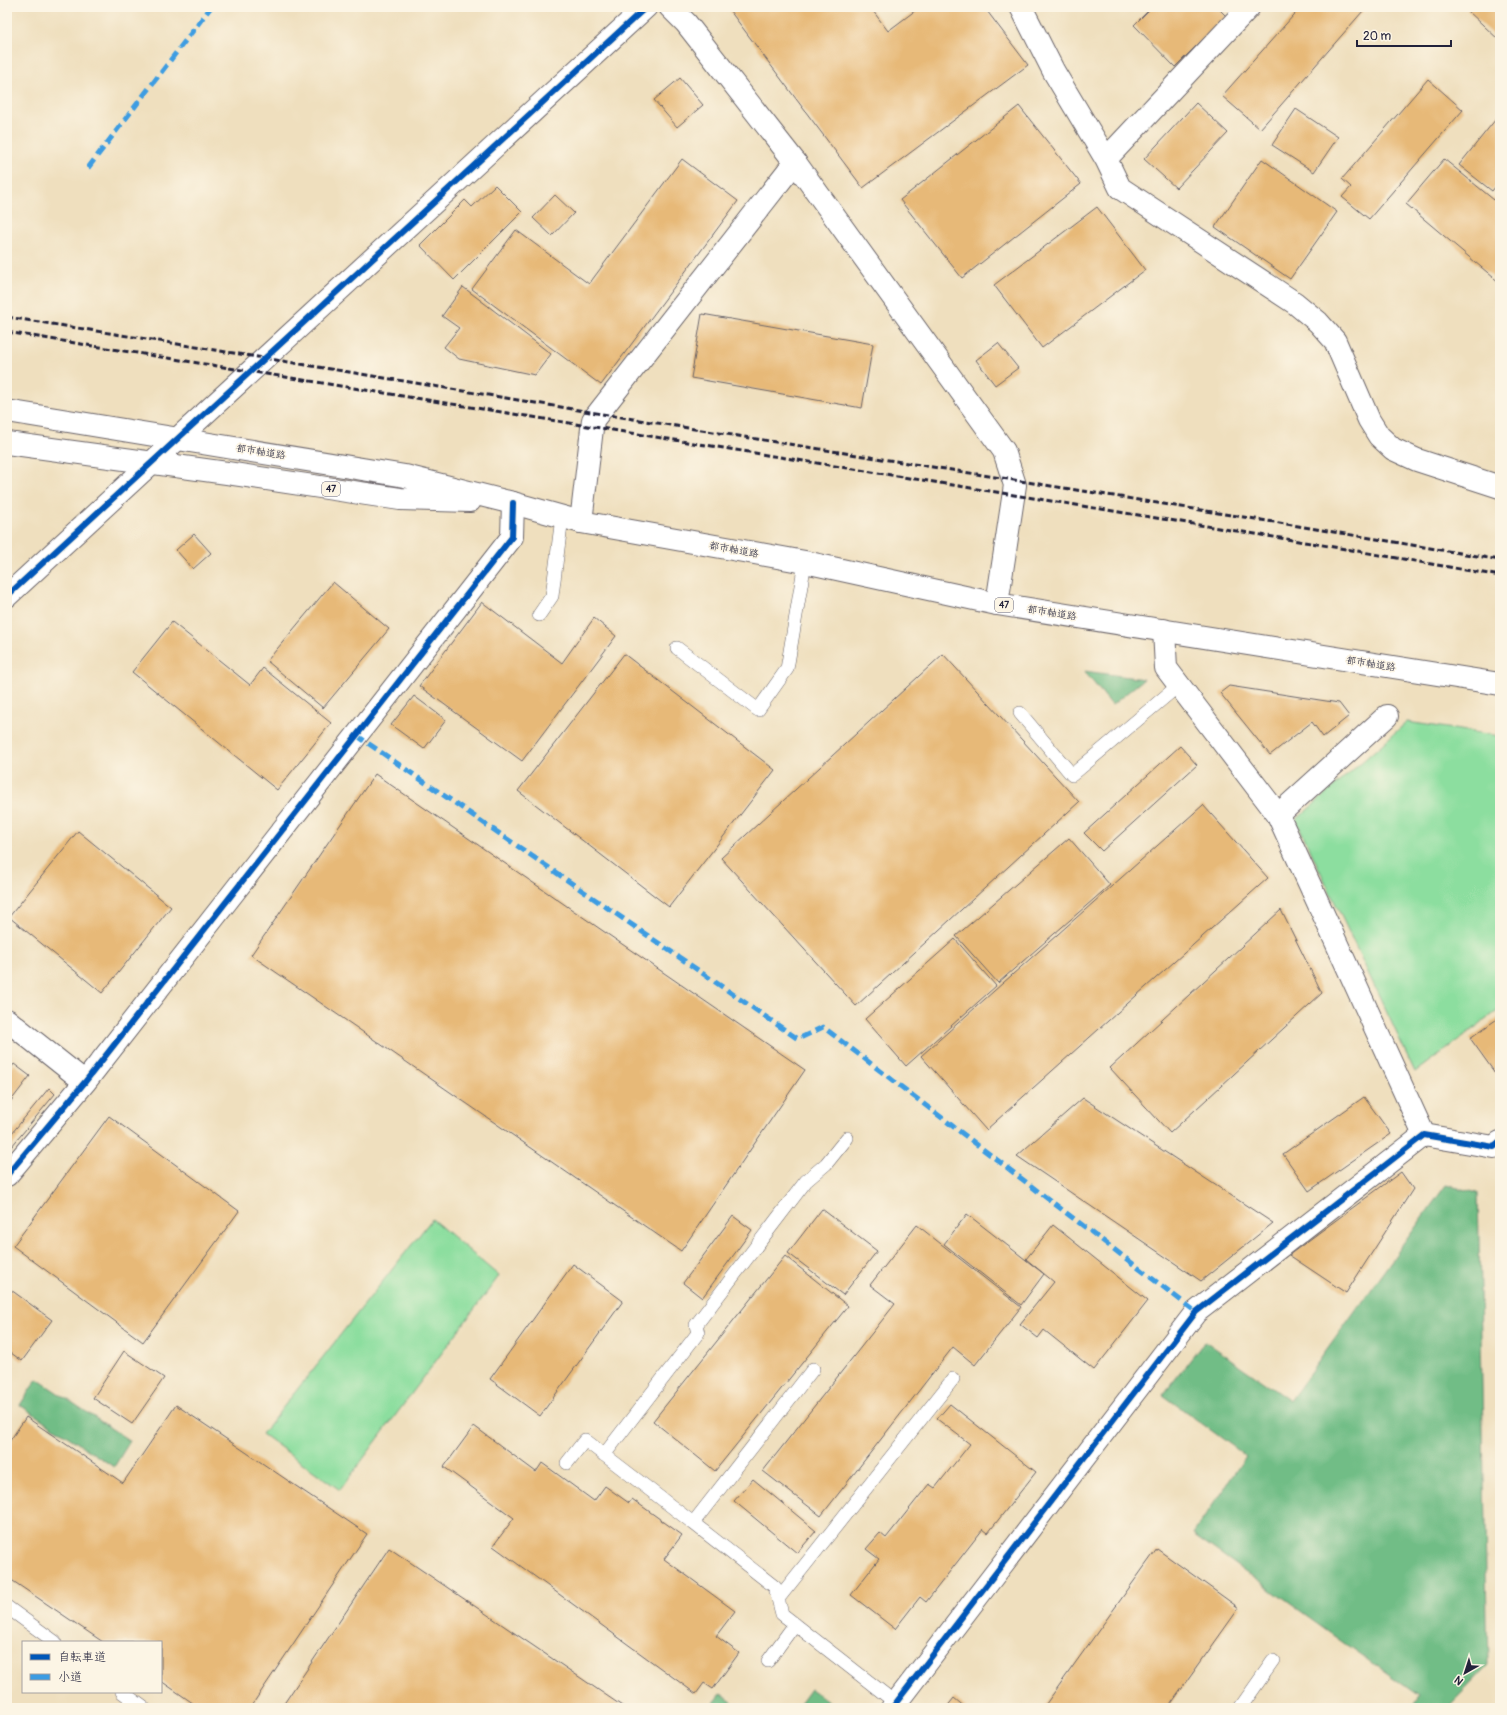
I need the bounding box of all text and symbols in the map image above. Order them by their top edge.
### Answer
scale bar [1357,22,1451,48]
text: 20 m [1363,29,1392,44]
street label: 都市軸道路 [235,442,287,462]
road number: 47 [322,482,340,496]
street label: 都市軸道路 [708,540,760,560]
road number: 47 [995,598,1013,612]
street label: 都市軸道路 [1026,603,1078,623]
street label: 都市軸道路 [1345,654,1397,674]
legend [22,1641,162,1693]
text: 自転車道 [58,1650,106,1665]
north arrow [1445,1653,1485,1693]
text: 小道 [58,1670,82,1685]
text: N [1452,1673,1466,1688]

